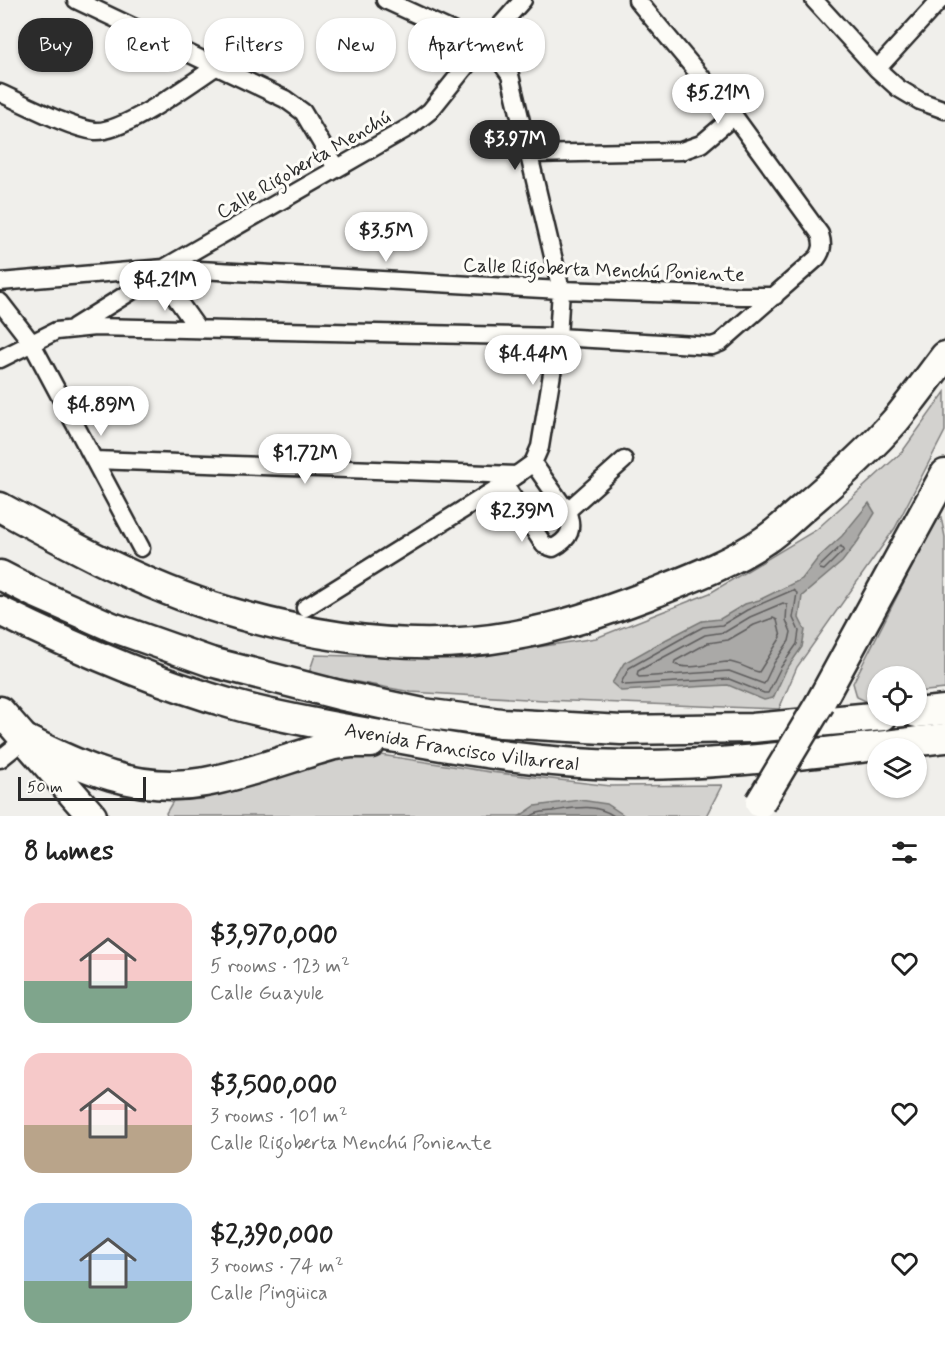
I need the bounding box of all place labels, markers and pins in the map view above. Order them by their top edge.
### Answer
pin: $5.21M [669,74,767,125]
pin: $3.97M [466,120,564,171]
pin: $3.5M [344,212,428,263]
pin: $4.21M [116,261,214,312]
pin: $4.44M [484,335,582,386]
pin: $4.89M [52,386,150,437]
pin: $1.72M [256,434,354,485]
pin: $2.39M [473,492,571,543]

